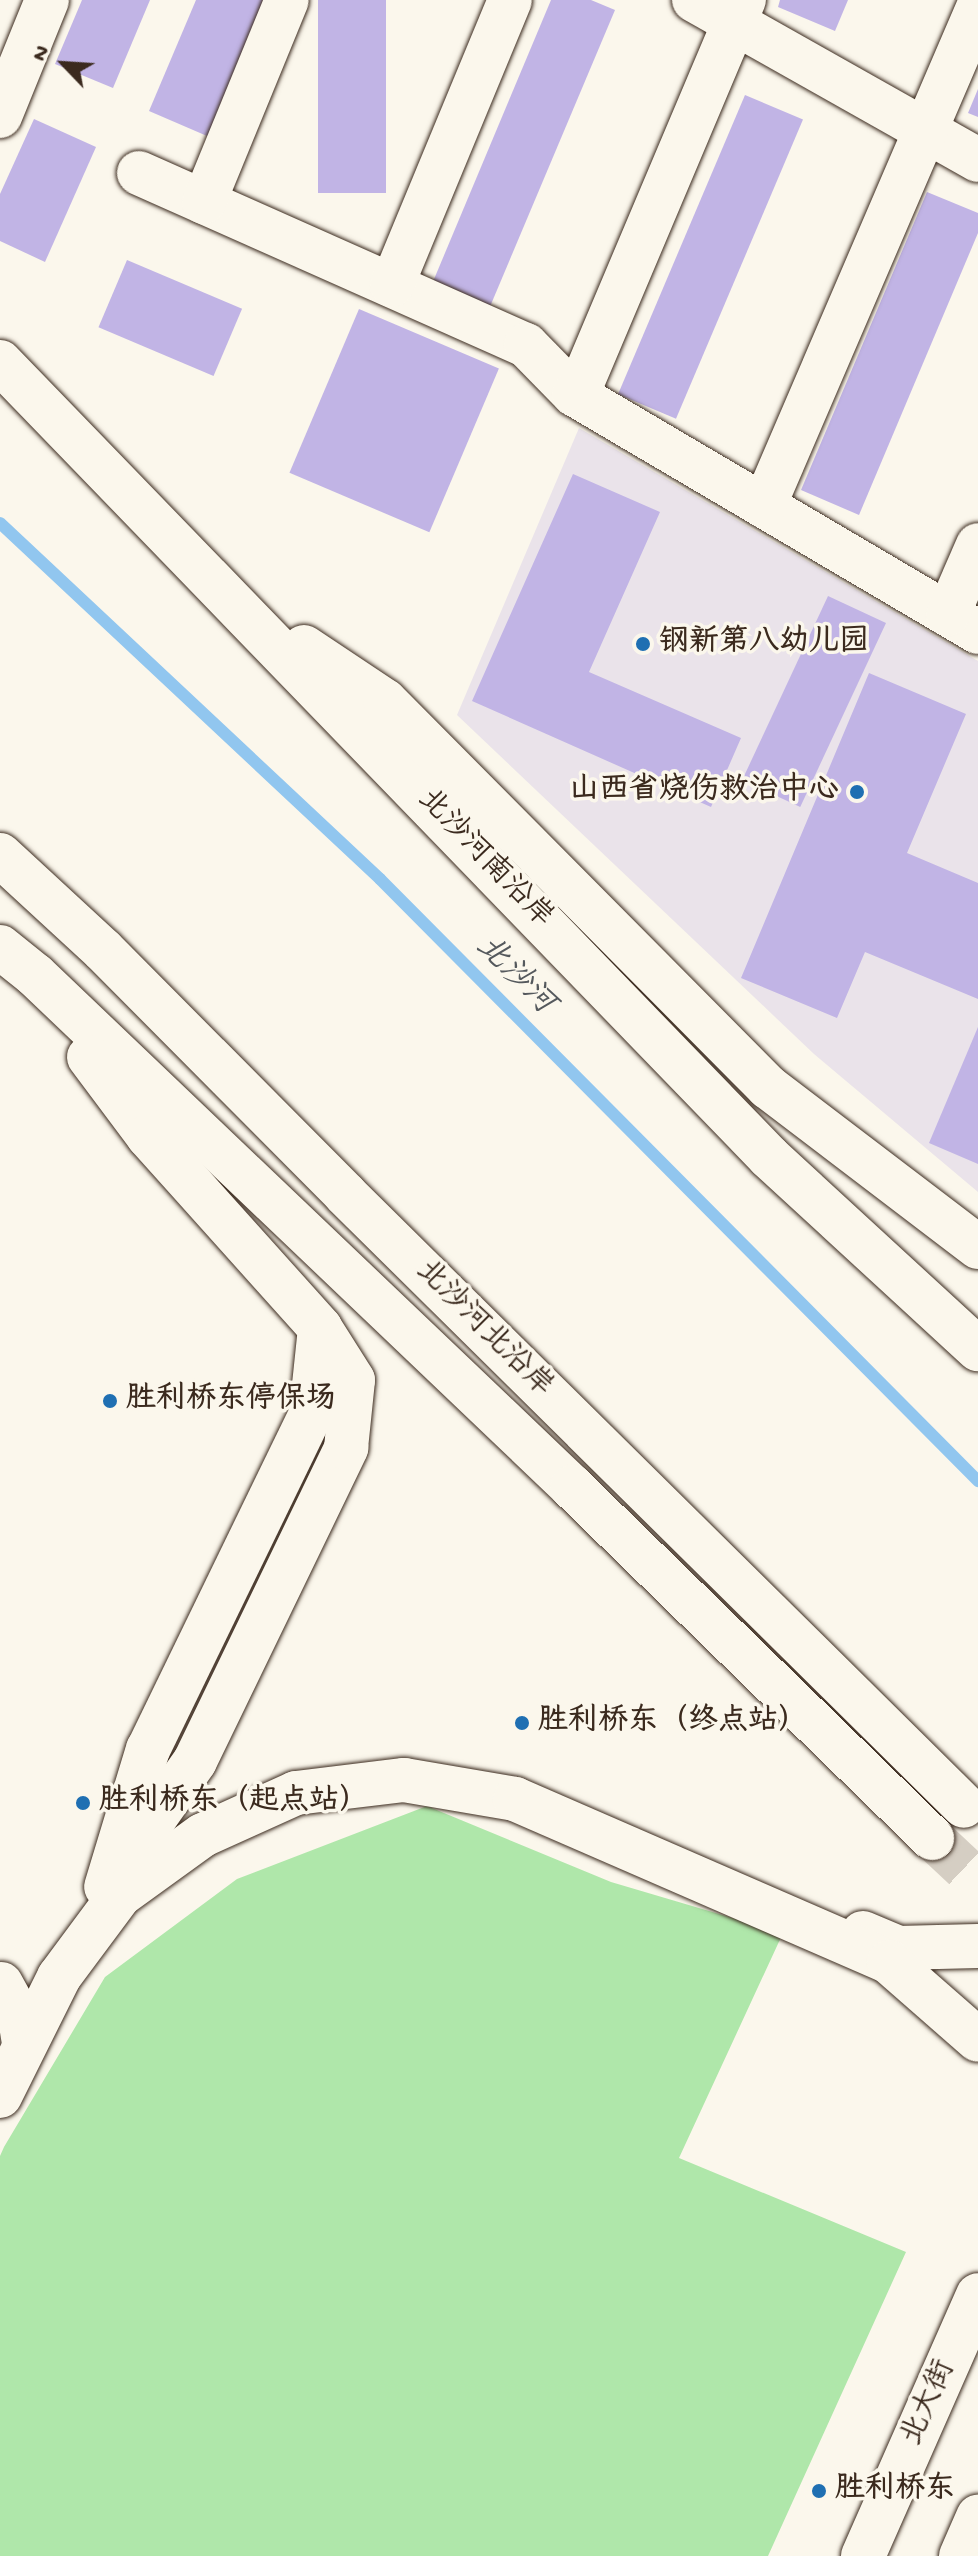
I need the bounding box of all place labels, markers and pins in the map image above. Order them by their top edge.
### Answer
place label: 钢新第八幼儿园 [659,626,869,662]
marker: 钢新第八幼儿园 [634,635,652,653]
place label: 山西省烧伤救治中心 [569,774,839,810]
marker: 山西省烧伤救治中心 [846,781,868,803]
place label: 胜利桥东停保场 [126,1383,336,1419]
marker: 胜利桥东停保场 [101,1392,119,1410]
place label: 胜利桥东（终点站） [538,1705,808,1741]
marker: 胜利桥东（终点站） [513,1714,531,1732]
place label: 胜利桥东（起点站） [99,1785,369,1821]
marker: 胜利桥东（起点站） [74,1794,92,1812]
place label: 胜利桥东 [835,2473,955,2509]
marker: 胜利桥东 [810,2482,828,2500]

